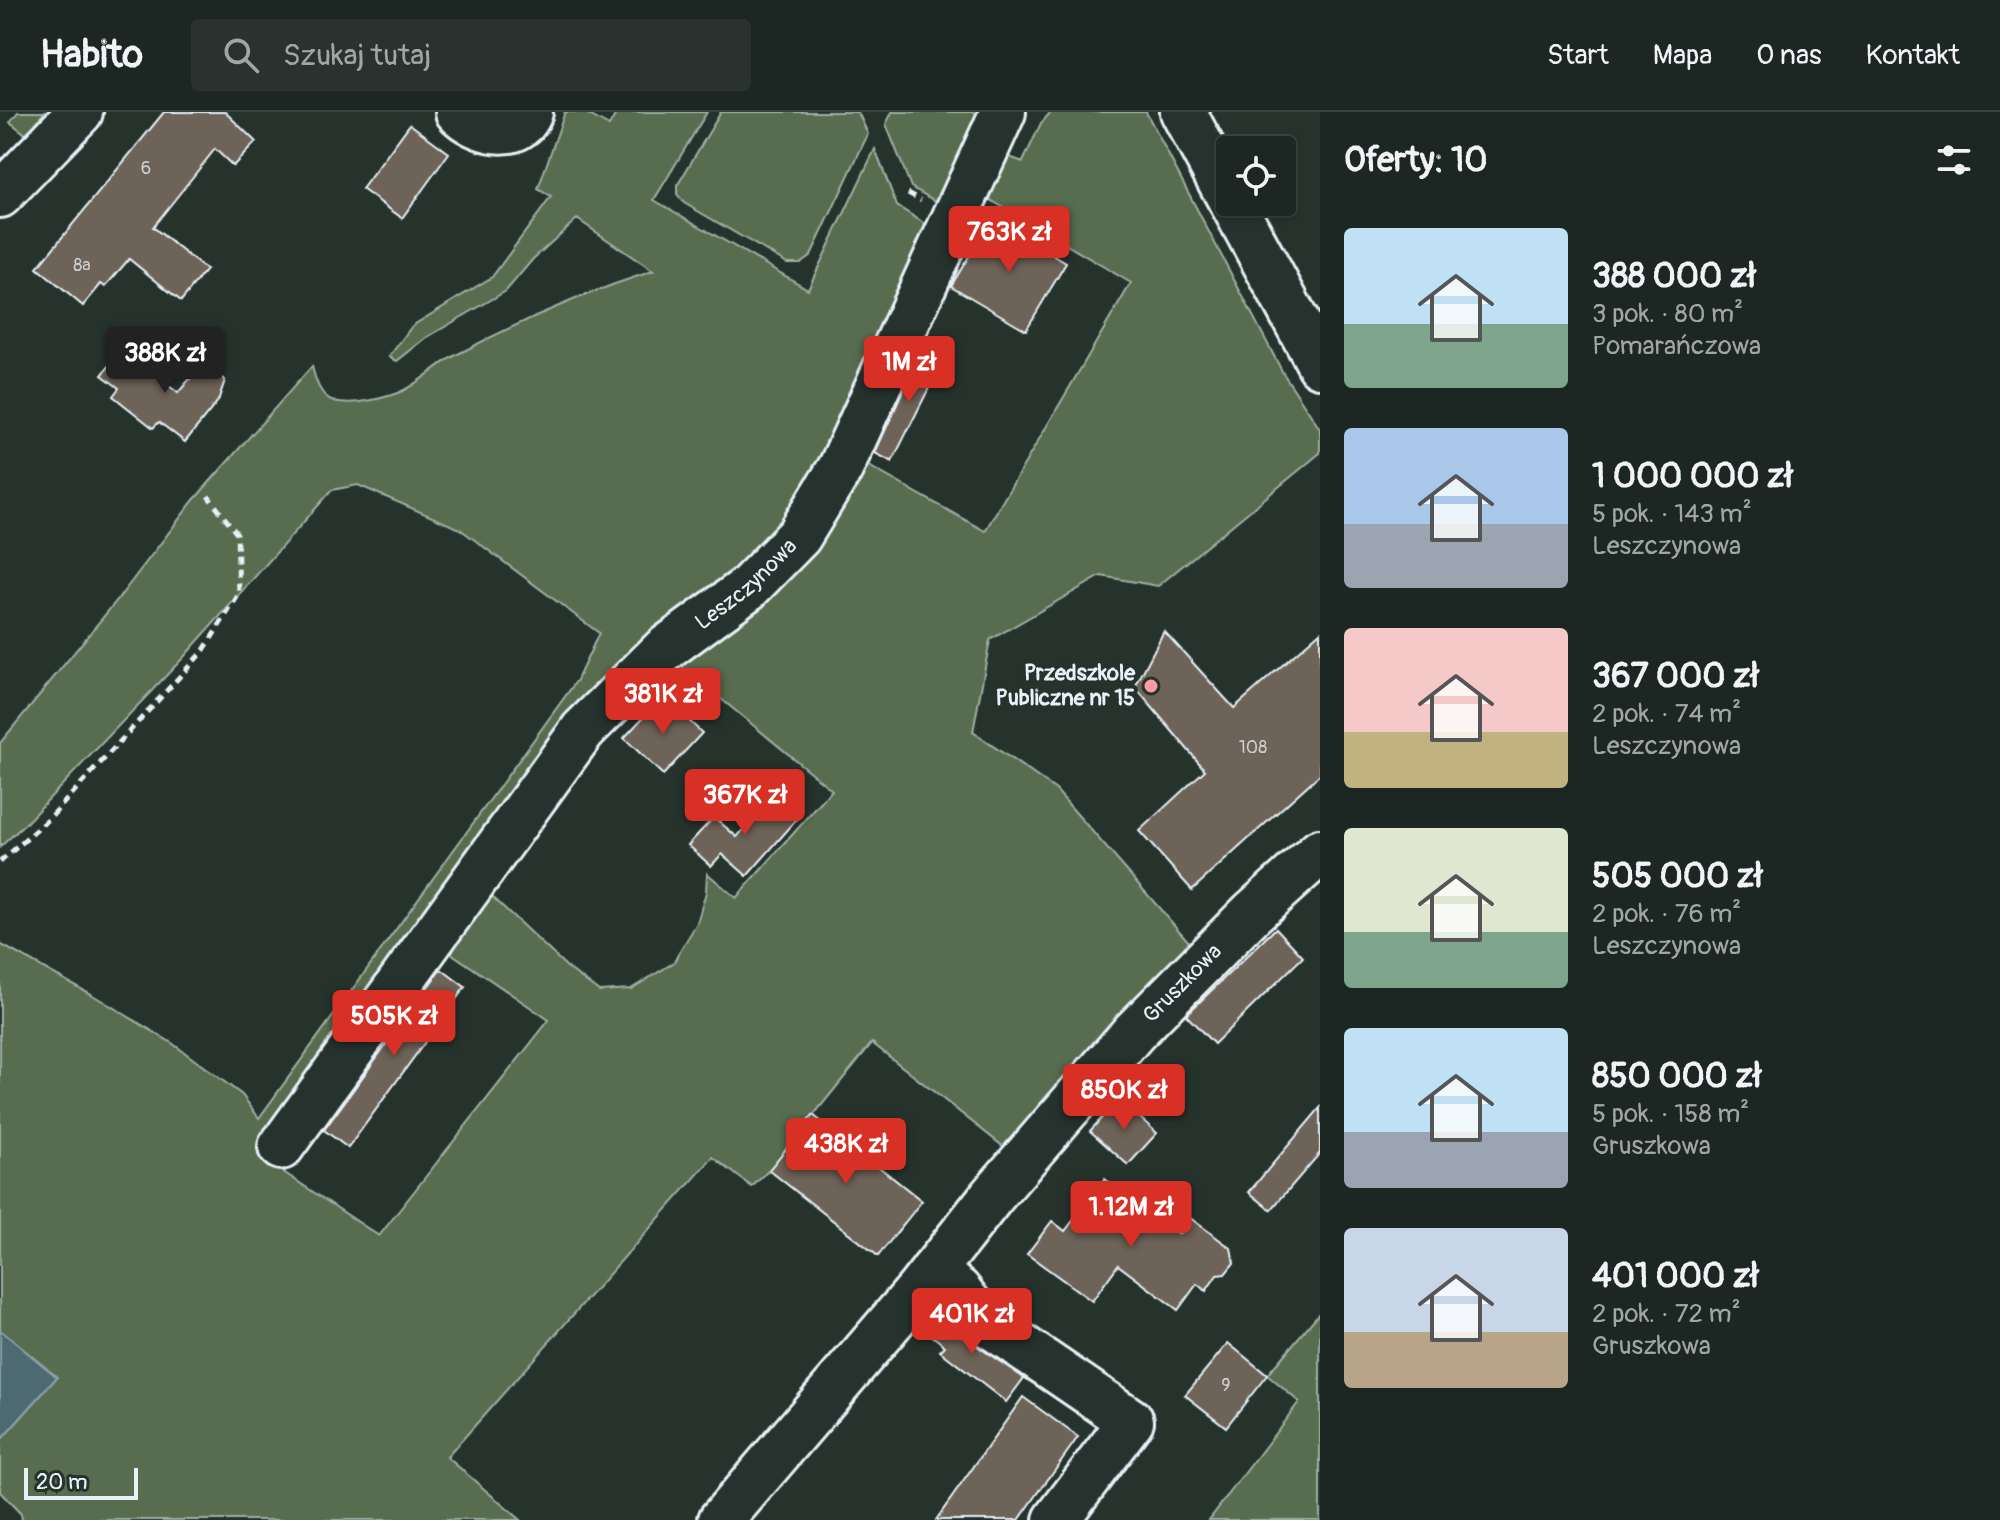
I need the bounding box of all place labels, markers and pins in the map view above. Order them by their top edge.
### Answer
pin: 763K zł [935,206,1083,274]
pin: 388K zł [91,327,239,395]
pin: 1M zł [853,336,965,404]
place label: Przedszkole Publiczne nr 15 [996,659,1136,712]
pin: 381K zł [589,668,737,736]
marker: Przedszkole Publiczne nr 15 [1142,677,1160,695]
pin: 367K zł [671,769,819,837]
pin: 505K zł [320,990,468,1058]
pin: 850K zł [1050,1064,1198,1132]
pin: 438K zł [772,1118,920,1186]
pin: 1.12M zł [1048,1181,1214,1249]
pin: 401K zł [898,1288,1046,1356]

